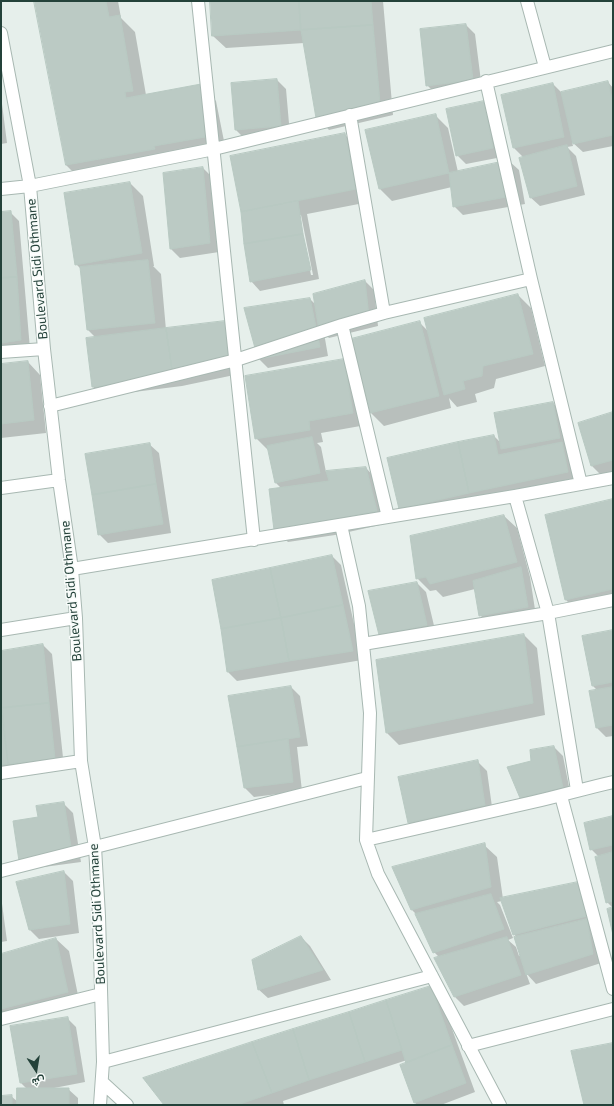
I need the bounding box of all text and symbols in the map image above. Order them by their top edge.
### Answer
street label: Boulevard Sidi Othmane [23,198,51,340]
street label: Boulevard Sidi Othmane [57,520,85,662]
street label: Boulevard Sidi Othmane [86,843,108,985]
north arrow [16,1050,56,1090]
text: ش [31,1074,46,1090]

